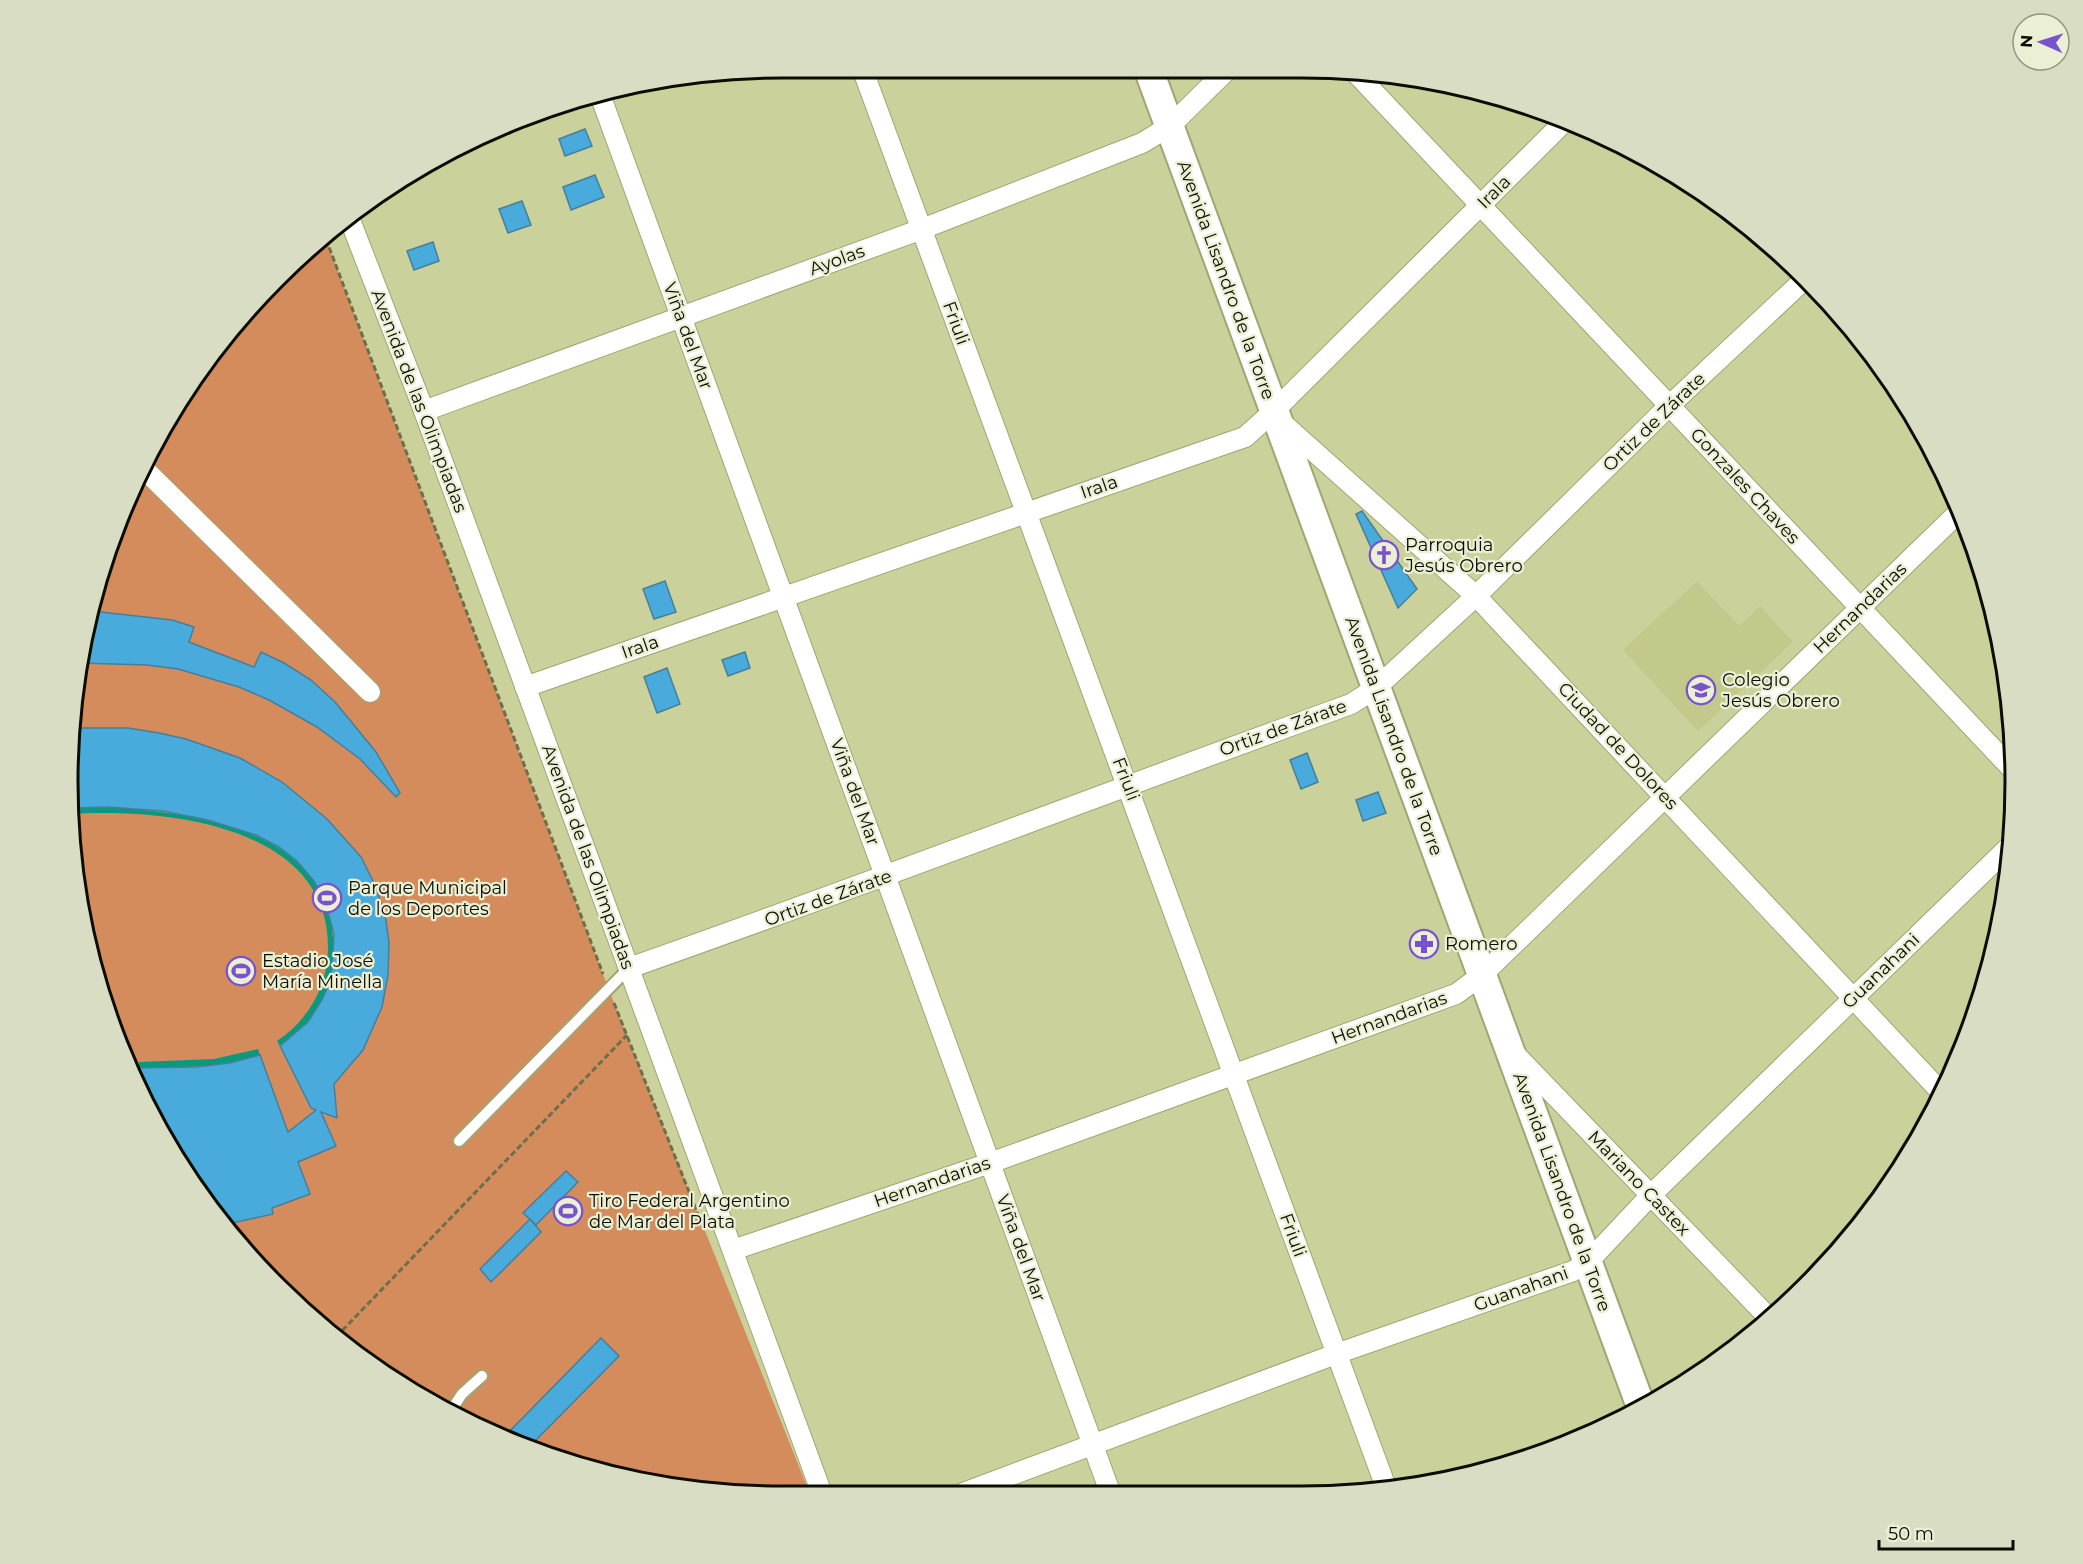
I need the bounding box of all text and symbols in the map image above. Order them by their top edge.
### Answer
north arrow [2011,12,2071,72]
text: N [2017,34,2036,48]
street label: Avenida Lisandro de la Torre [1172,157,1280,403]
street label: Irala [1473,171,1515,213]
street label: Ayolas [806,240,868,280]
street label: Viña del Mar [658,279,718,393]
street label: Avenida de las Olimpiadas [366,286,472,516]
street label: Friuli [938,298,974,348]
street label: Ortiz de Zárate [1598,368,1710,476]
street label: Gonzales Chaves [1685,423,1805,549]
street label: Irala [1077,470,1121,504]
place label: Parroquia Jesús Obrero [1404,534,1523,577]
church icon: Parroquia Jesús Obrero [1368,539,1400,571]
street label: Hernandarias [1809,558,1912,658]
street label: Avenida Lisandro de la Torre [1340,613,1448,859]
street label: Irala [618,630,662,664]
place label: Colegio Jesús Obrero [1721,669,1840,712]
school or university icon: Colegio Jesús Obrero [1685,674,1717,706]
street label: Ciudad de Dolores [1553,678,1683,814]
street label: Ortiz de Zárate [1216,695,1350,761]
street label: Viña del Mar [825,735,885,849]
street label: Avenida de las Olimpiadas [537,742,639,972]
street label: Friuli [1108,754,1144,804]
street label: Ortiz de Zárate [761,865,895,931]
place label: Parque Municipal de los Deportes [348,877,507,920]
sports icon: Parque Municipal de los Deportes [311,882,343,914]
pharmacy icon: Romero [1408,928,1440,960]
street label: Guanahani [1838,929,1924,1013]
place label: Romero [1445,933,1518,955]
place label: Estadio José María Minella [262,950,382,993]
sports icon: Estadio José María Minella [225,955,257,987]
street label: Hernandarias [1328,987,1450,1049]
street label: Avenida Lisandro de la Torre [1508,1069,1616,1315]
street label: Mariano Castex [1583,1126,1695,1240]
street label: Hernandarias [871,1152,993,1212]
place label: Tiro Federal Argentino de Mar del Plata [589,1190,790,1233]
street label: Viña del Mar [991,1191,1051,1305]
sports icon: Tiro Federal Argentino de Mar del Plata [552,1195,584,1227]
street label: Friuli [1275,1210,1311,1260]
street label: Guanahani [1471,1262,1571,1316]
scale bar [1879,1513,2012,1551]
text: 50 m [1888,1523,1934,1545]

